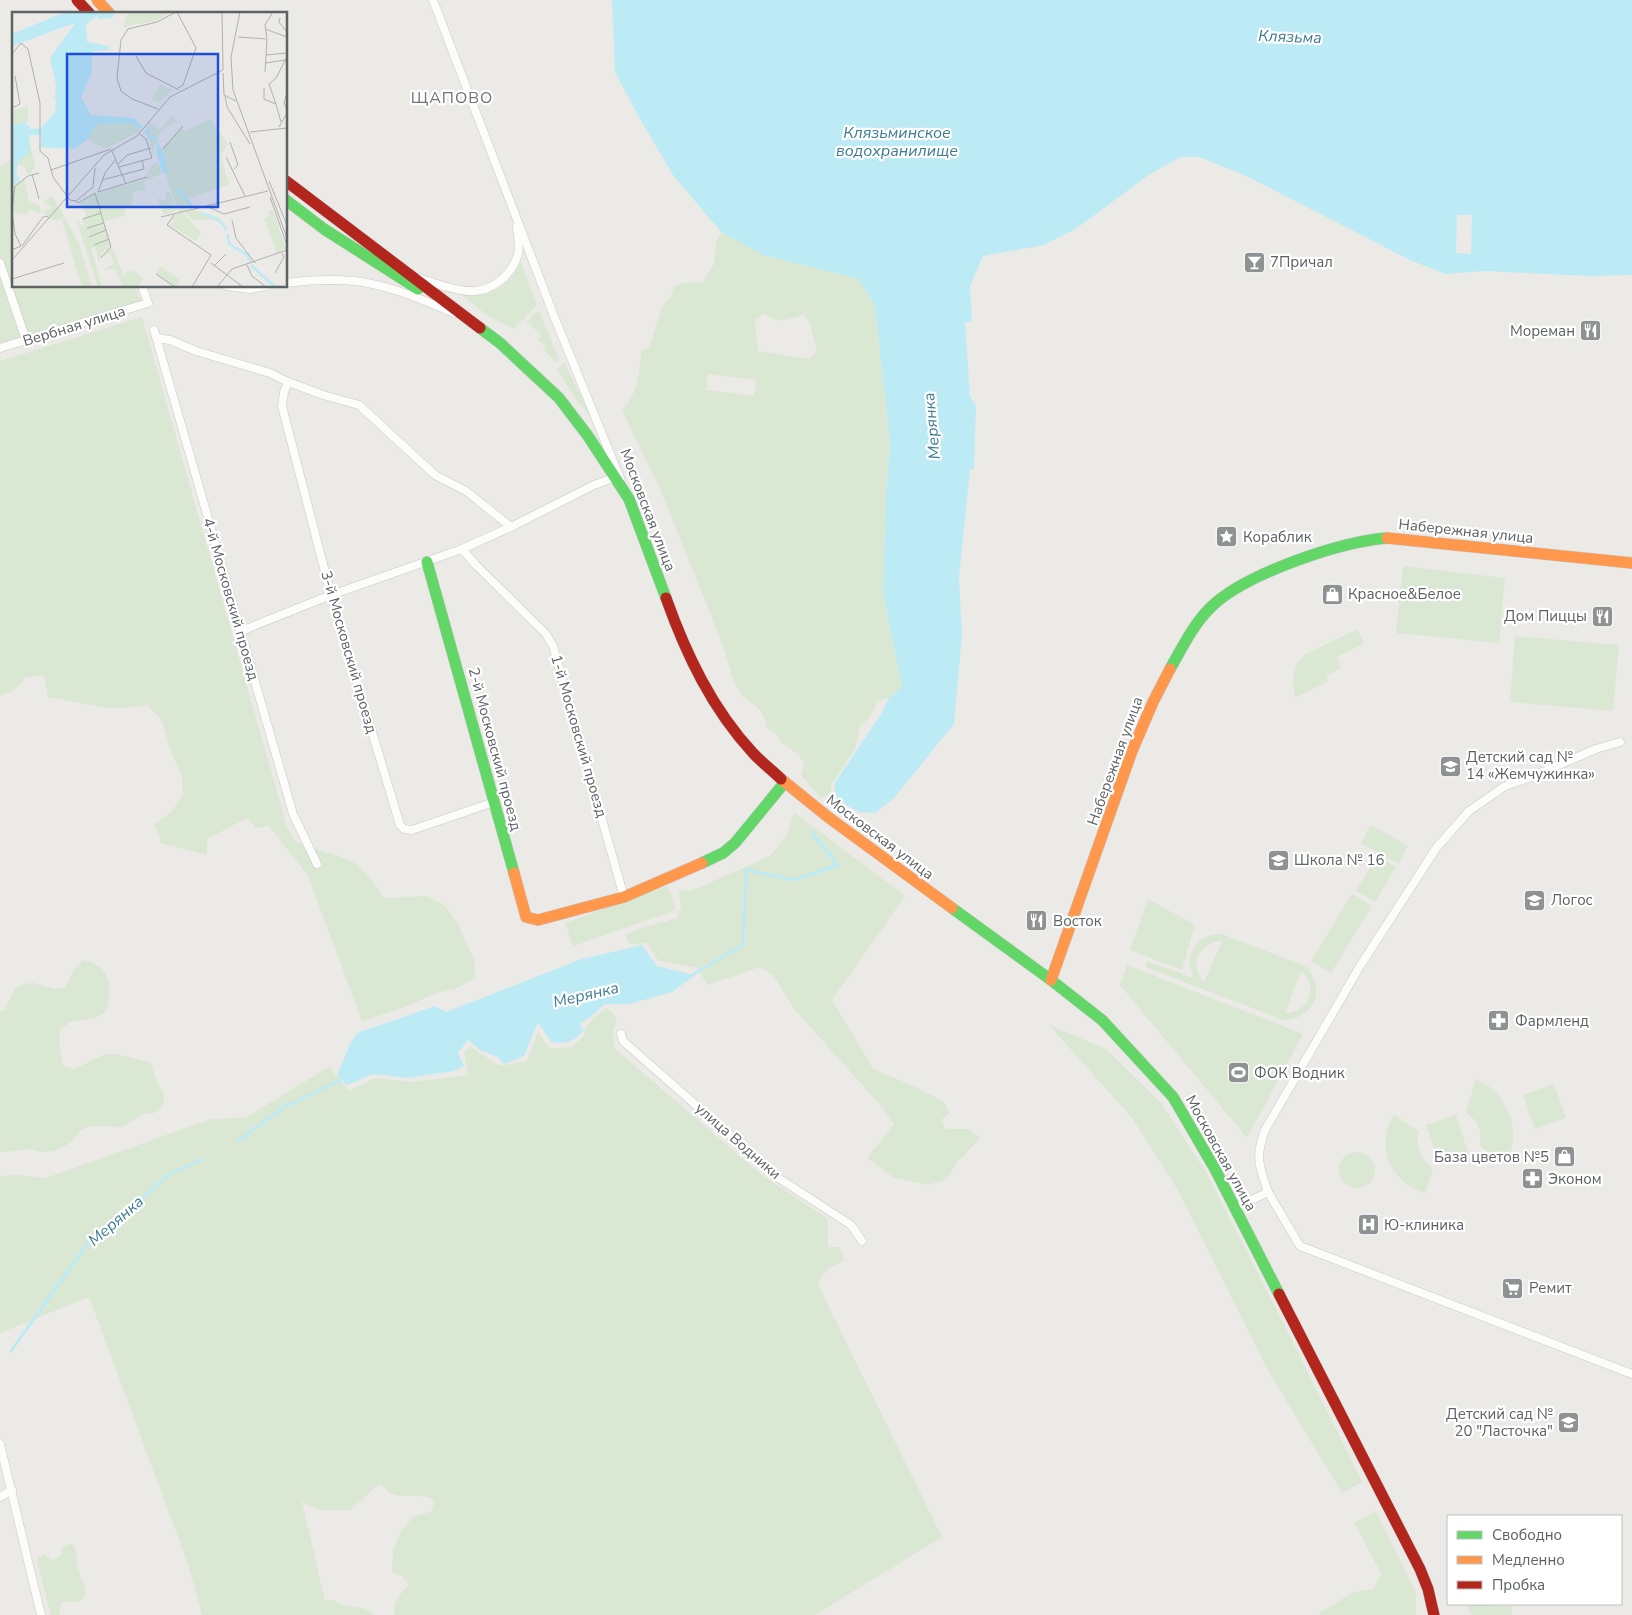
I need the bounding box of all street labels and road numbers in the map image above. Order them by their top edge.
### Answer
street label: Вербная улица [20,301,128,351]
street label: Московская улица [615,446,681,574]
street label: Набережная улица [1398,514,1534,548]
street label: 4-й Московский проезд [198,515,264,683]
street label: 3-й Московский проезд [316,568,382,736]
street label: 1-й Московский проезд [546,652,612,820]
street label: 2-й Московский проезд [464,665,526,833]
street label: Набережная улица [1082,694,1148,828]
street label: Московская улица [822,790,938,884]
street label: Московская улица [1181,1091,1261,1215]
street label: улица Водники [691,1098,785,1184]

